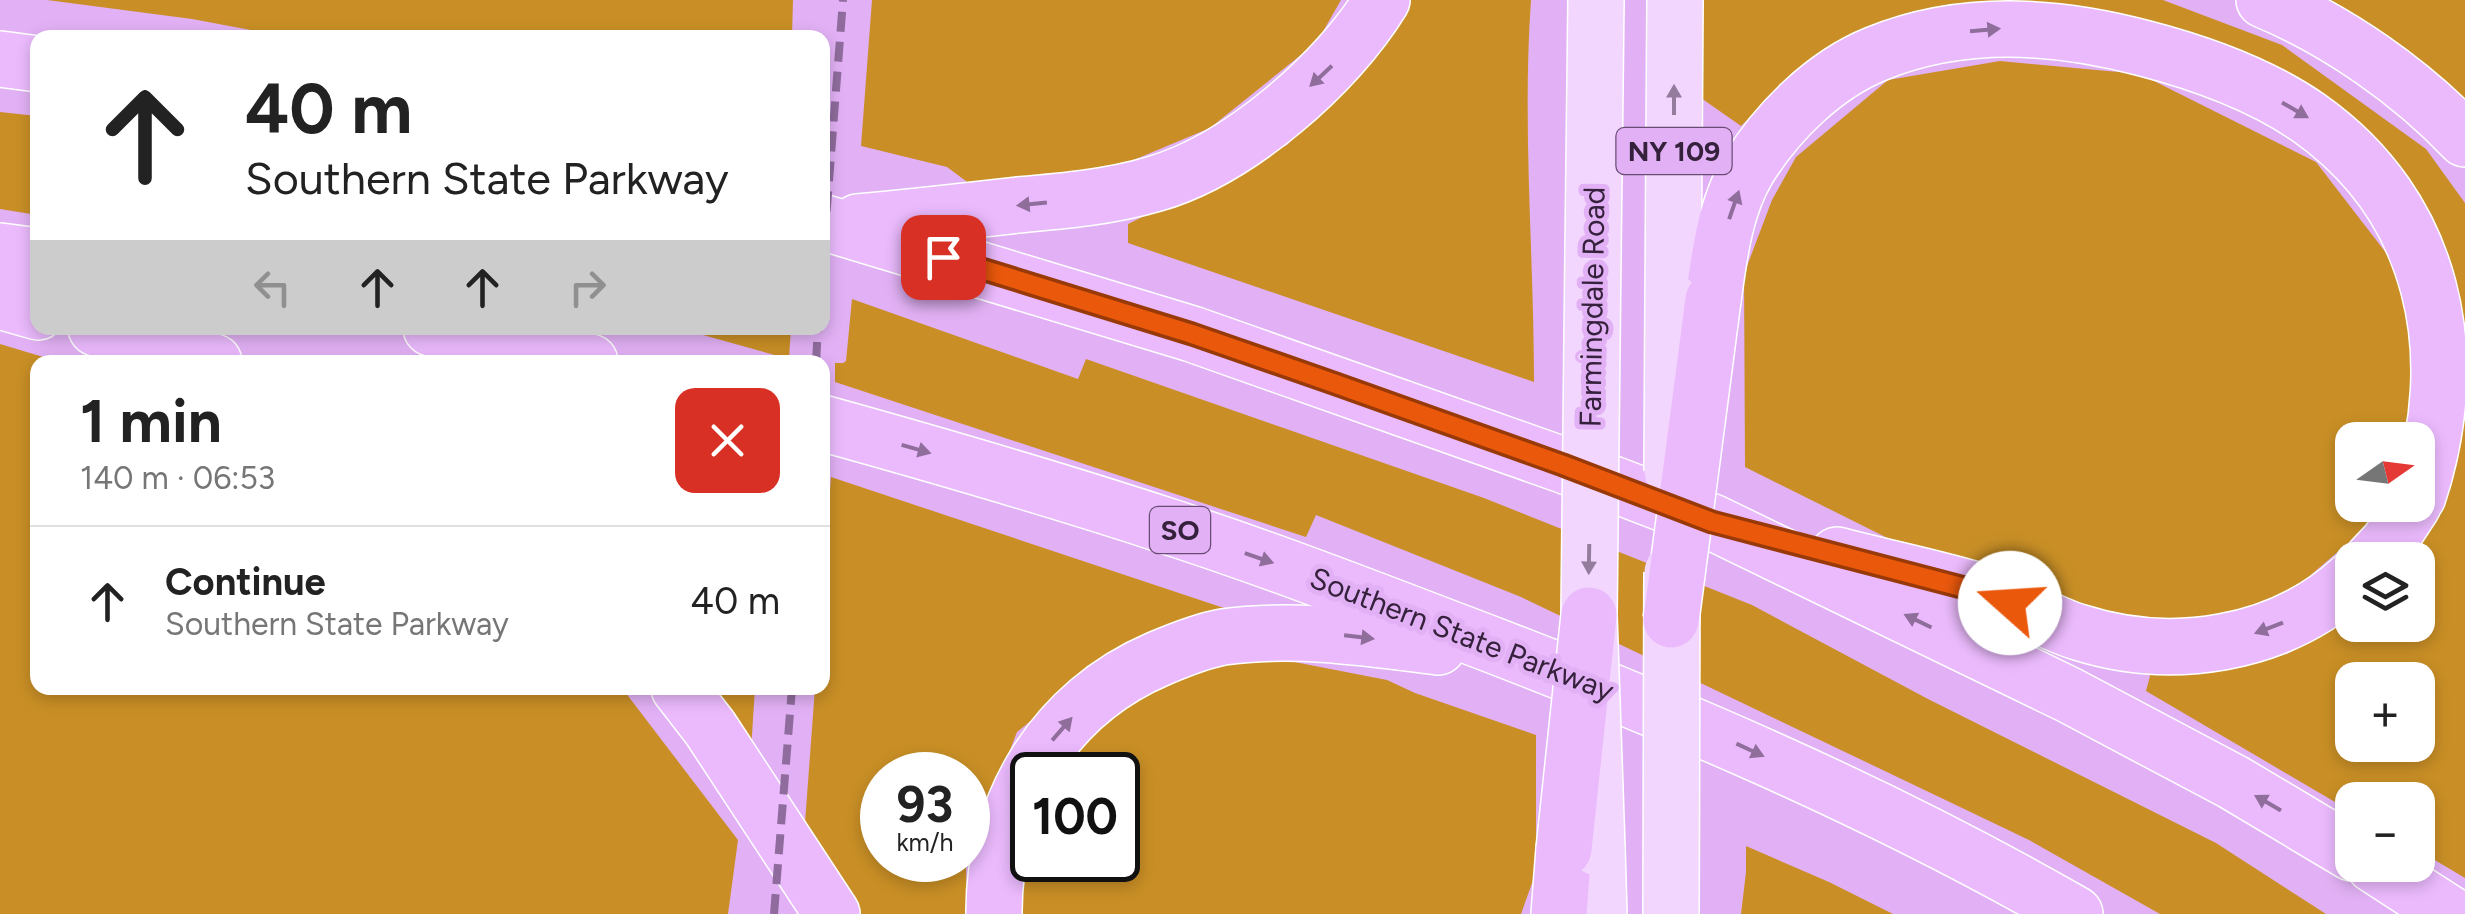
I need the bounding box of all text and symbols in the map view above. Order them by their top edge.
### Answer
one-way arrow [1970,22,2001,38]
one-way arrow [1309,64,1333,87]
text: 40 m [245,66,412,151]
icon: ahead [80,70,210,200]
one-way arrow [1666,83,1682,115]
one-way arrow [2281,101,2309,118]
road number: NY 109 [1616,128,1732,174]
text: Southern State Parkway [245,151,729,205]
street label: Farmingdale Road [1571,186,1613,428]
one-way arrow [1727,189,1742,219]
one-way arrow [1015,196,1047,212]
pin [901,215,986,300]
icon: arrive [916,230,971,285]
icon: left [245,260,300,315]
icon: ahead [350,260,405,315]
icon: ahead [455,260,510,315]
icon: right [560,260,615,315]
text: 1 min [80,385,222,457]
button: close [675,388,780,493]
north arrow [2335,422,2435,522]
map controls [2335,422,2435,882]
one-way arrow [902,442,932,457]
text: 140 m · 06:53 [80,459,275,497]
road number: SO [1150,507,1210,553]
button: layers [2335,542,2435,642]
one-way arrow [1581,544,1597,576]
one-way arrow [1245,551,1275,566]
position arrow [1958,551,2062,655]
text: Continue [165,559,326,605]
street label: Southern State Parkway [1305,559,1619,709]
icon: ahead [80,574,135,629]
text: 40 m [690,578,780,624]
text: Southern State Parkway [165,605,509,643]
one-way arrow [1903,613,1932,630]
one-way arrow [2254,621,2284,637]
one-way arrow [1343,629,1375,645]
button: + [2335,662,2435,762]
one-way arrow [1051,716,1072,741]
one-way arrow [1735,742,1765,758]
speed limit sign: 100 [1010,752,1140,882]
text: 93 [897,774,953,835]
button: − [2335,782,2435,882]
one-way arrow [2254,795,2283,812]
text: km/h [896,827,954,857]

